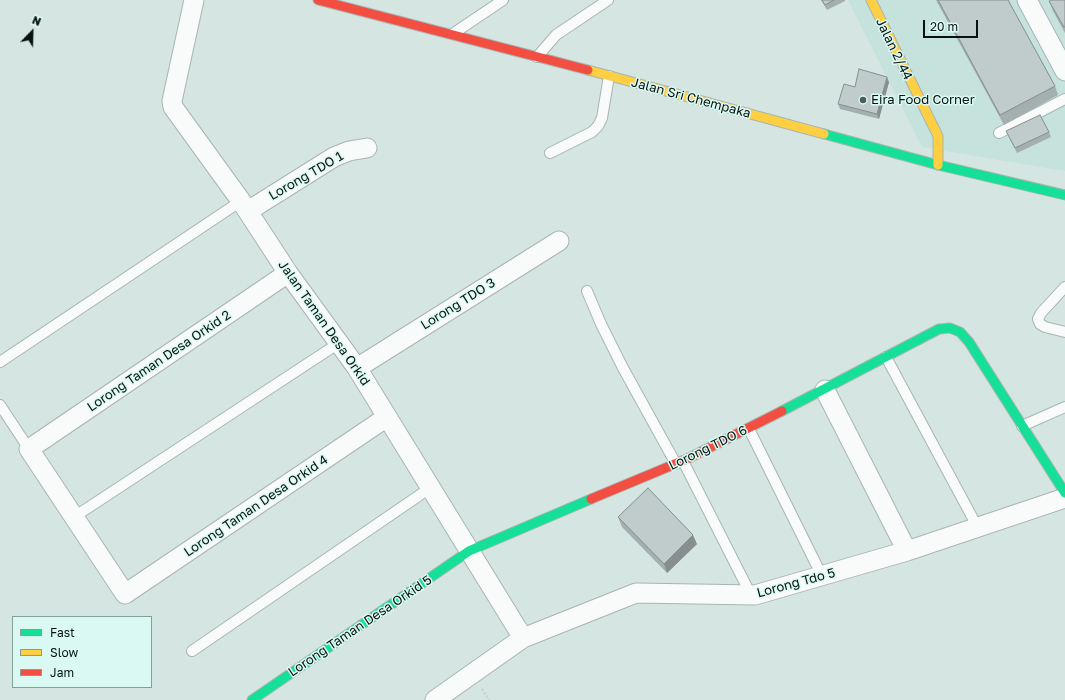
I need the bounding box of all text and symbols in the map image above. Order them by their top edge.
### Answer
north arrow [12,12,52,52]
scale bar [925,12,980,38]
text: N [30,13,43,28]
street label: Jalan 2/44 [872,15,916,83]
text: 20 m [930,19,958,34]
street label: Jalan Sri Chempaka [629,75,753,121]
place label: Eira Food Corner [871,92,975,108]
marker: Eira Food Corner [858,95,868,105]
street label: Lorong TDO 1 [266,148,346,204]
street label: Jalan Taman Desa Orkid [275,257,373,389]
street label: Lorong TDO 3 [418,275,498,333]
street label: Lorong Taman Desa Orkid 2 [84,307,234,415]
street label: Lorong TDO 6 [666,422,750,474]
street label: Lorong Taman Desa Orkid 4 [181,452,331,560]
street label: Lorong Tdo 5 [755,565,837,601]
street label: Lorong Taman Desa Orkid 5 [285,572,435,680]
legend [12,616,152,688]
text: Fast [50,625,75,640]
text: Slow [50,645,78,660]
text: Jam [50,665,74,680]

